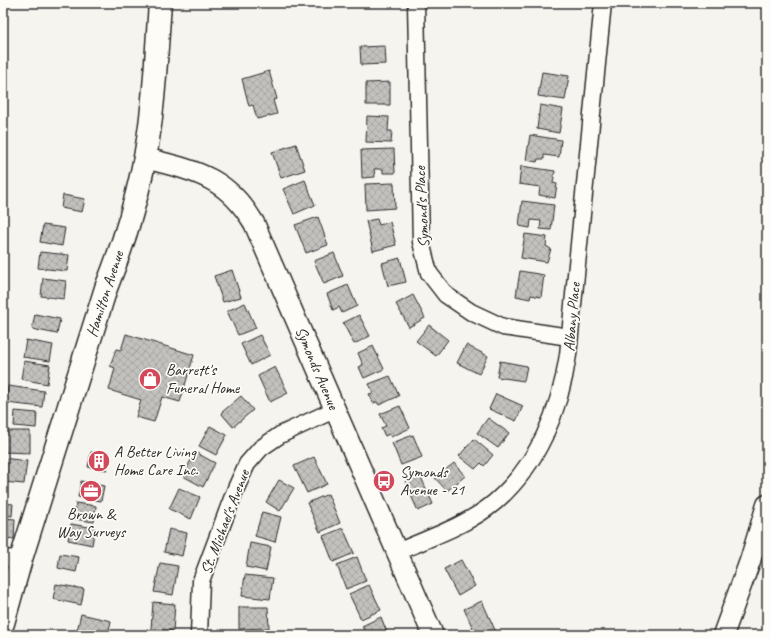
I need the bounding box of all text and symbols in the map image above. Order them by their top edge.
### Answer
street label: Symond's Place [410,164,434,248]
street label: Hamilton Avenue [82,247,129,340]
street label: Albany Place [559,280,585,352]
street label: Symonds Avenue [291,324,344,414]
place label: Barrett's Funeral Home [166,360,241,398]
shop icon: Barrett's Funeral Home [137,366,163,392]
place label: A Better Living Home Care Inc. [114,442,199,480]
building icon: A Better Living Home Care Inc. [86,448,112,474]
place label: Symonds Avenue - 21 [400,462,465,500]
street label: St. Michael's Avenue [196,465,255,577]
bus stop icon: Symonds Avenue - 21 [371,468,397,494]
office icon: Brown & Way Surveys [78,478,104,504]
place label: Brown & Way Surveys [57,504,127,542]

